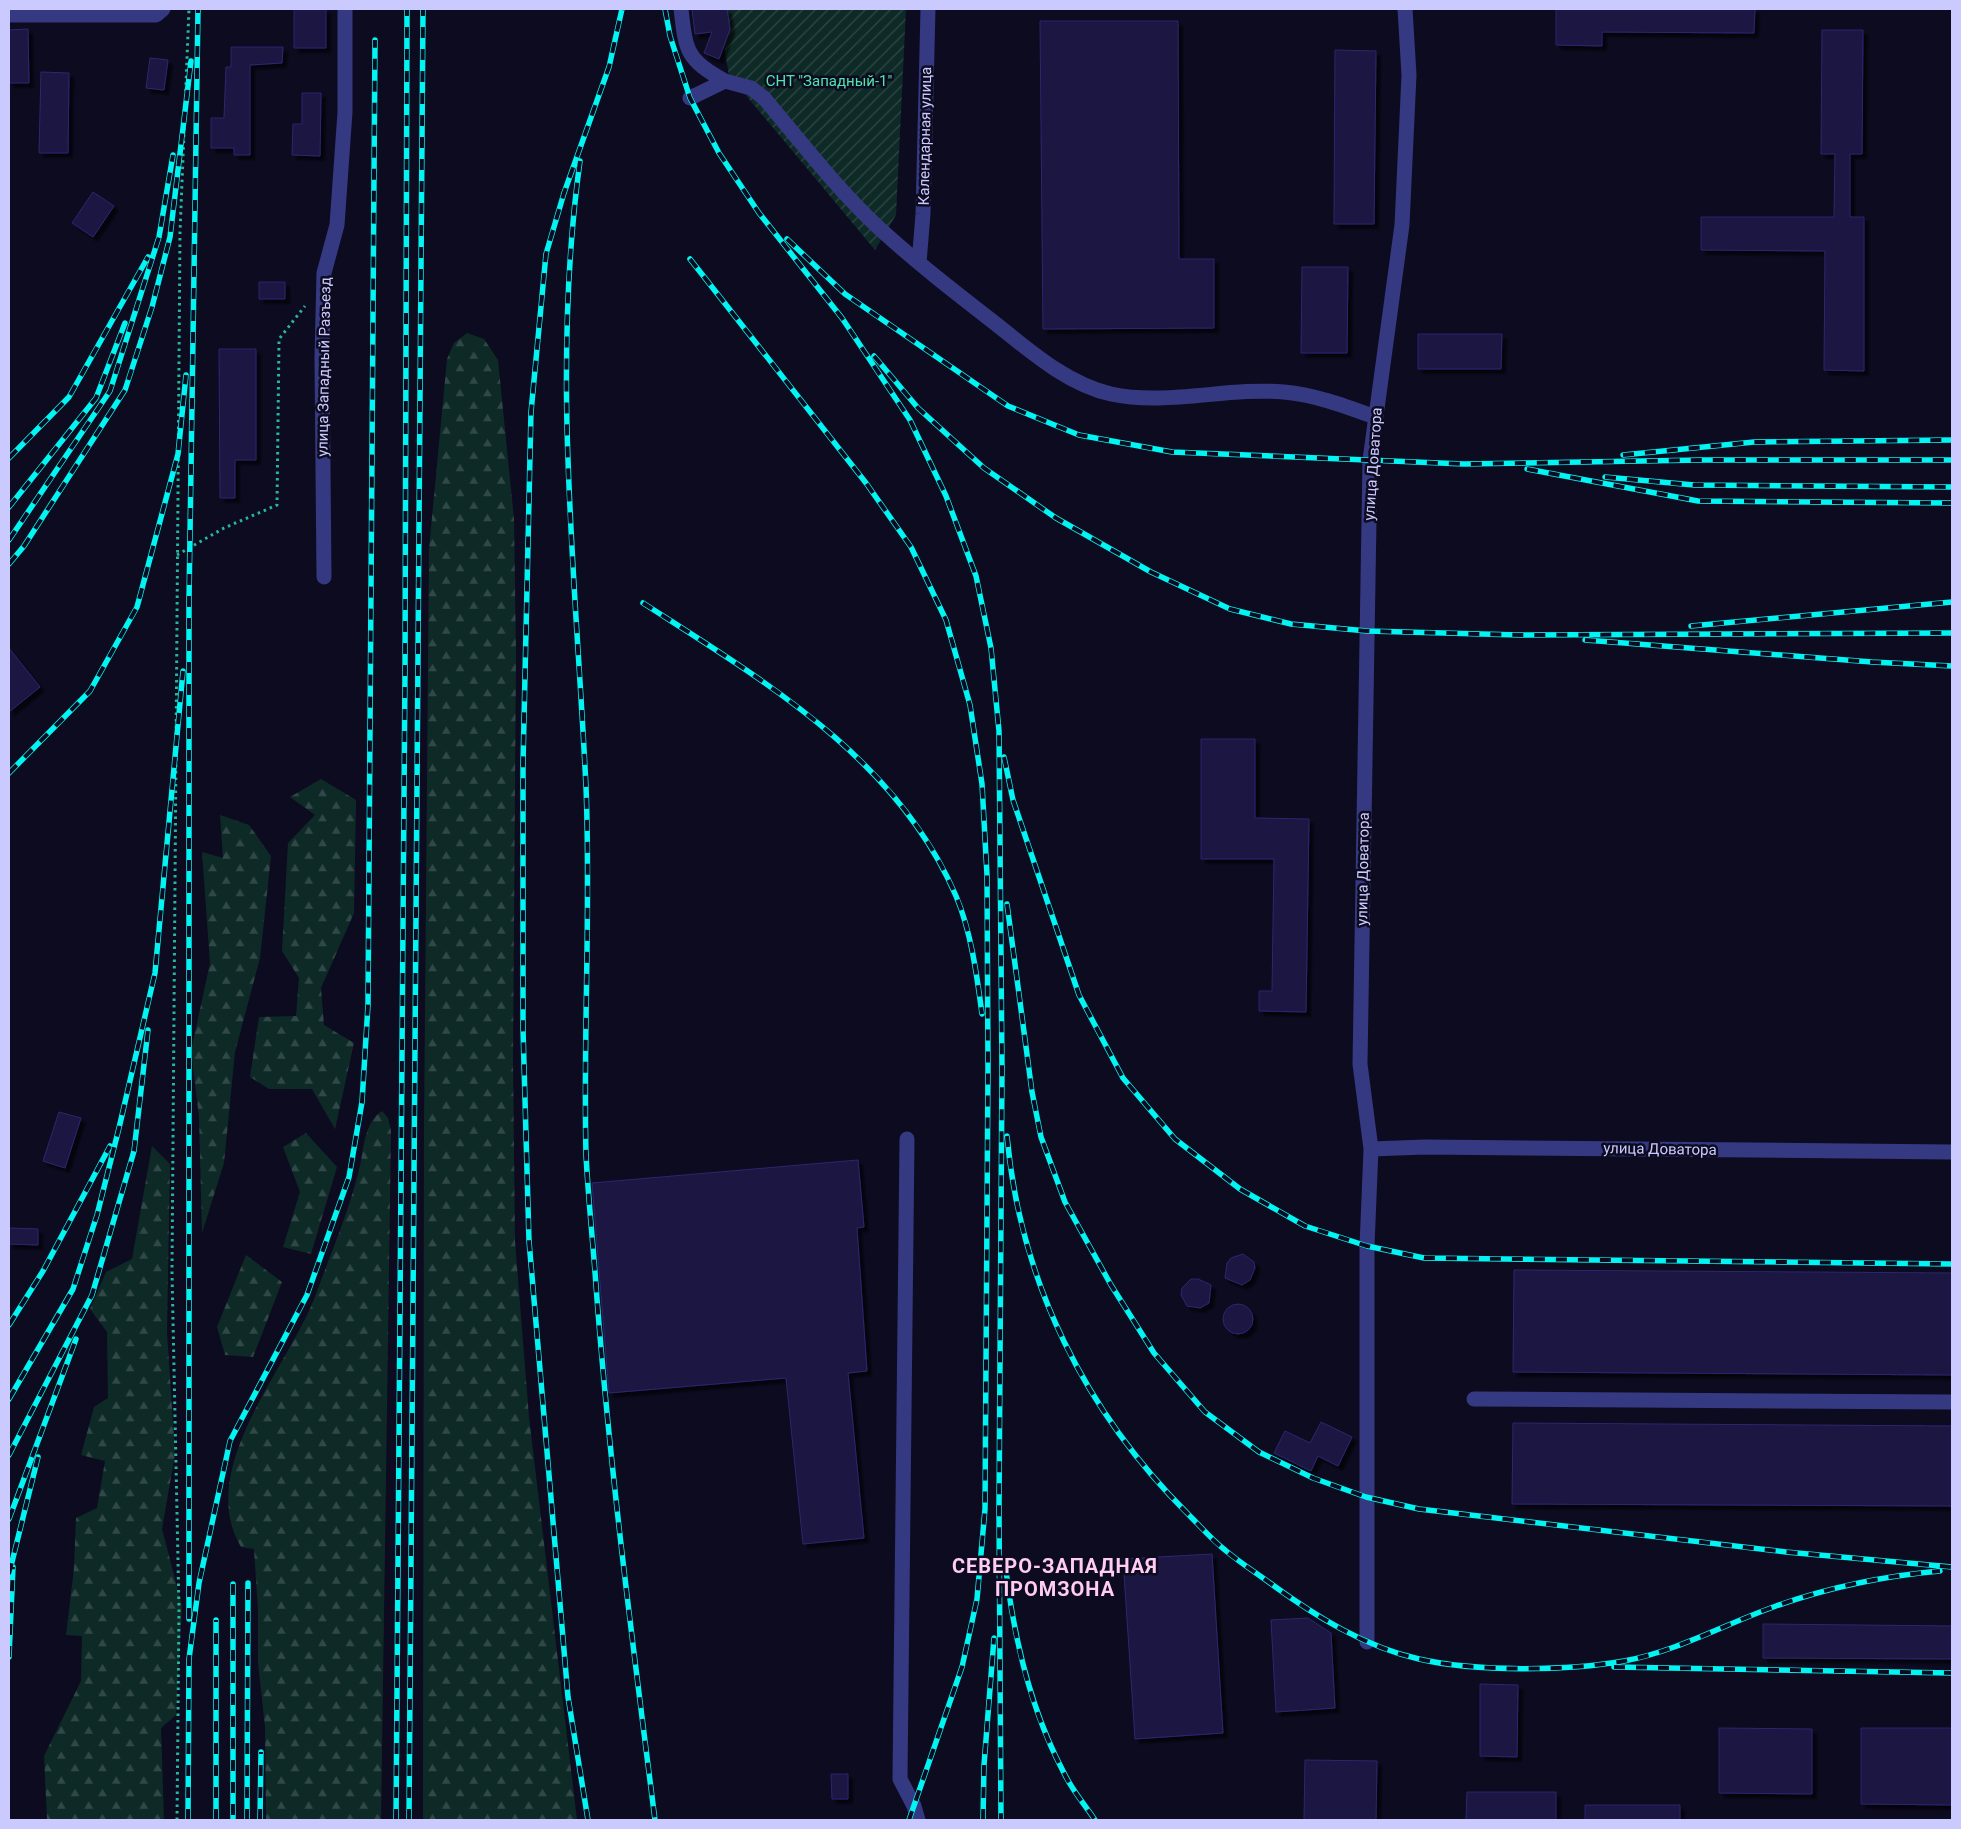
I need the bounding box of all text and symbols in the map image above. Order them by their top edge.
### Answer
street label: Календарная улица [915,67,935,205]
park label: СНТ "Западный-1" [766,72,893,90]
street label: улица Западный Разъезд [313,277,335,457]
street label: улица Доватора [1360,407,1386,521]
street label: улица Доватора [1353,812,1373,926]
street label: улица Доватора [1603,1139,1717,1159]
district label: СЕВЕРО-ЗАПАДНАЯ ПРОМЗОНА [952,1554,1158,1601]

